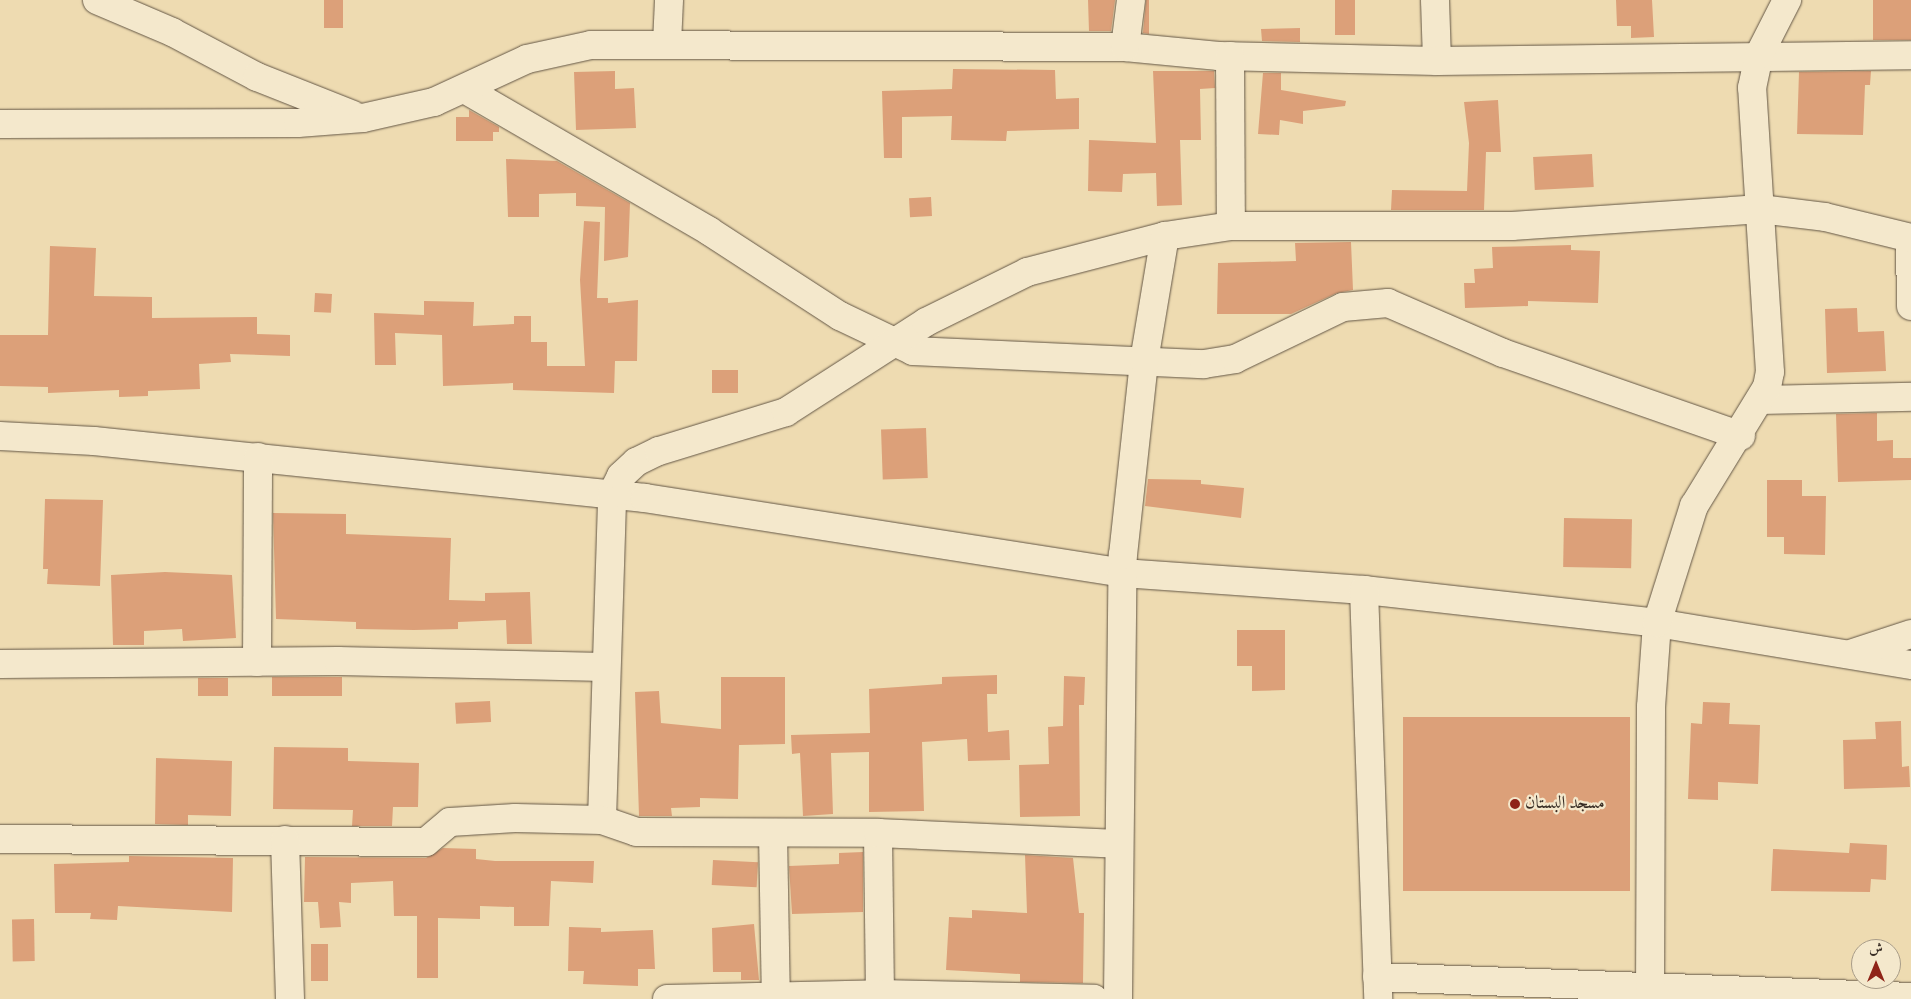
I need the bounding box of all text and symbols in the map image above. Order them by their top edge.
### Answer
place label: مسجد البستان [1525,793,1605,815]
marker: مسجد البستان [1509,798,1521,810]
north arrow [1851,939,1901,989]
text: ش [1869,940,1883,960]

